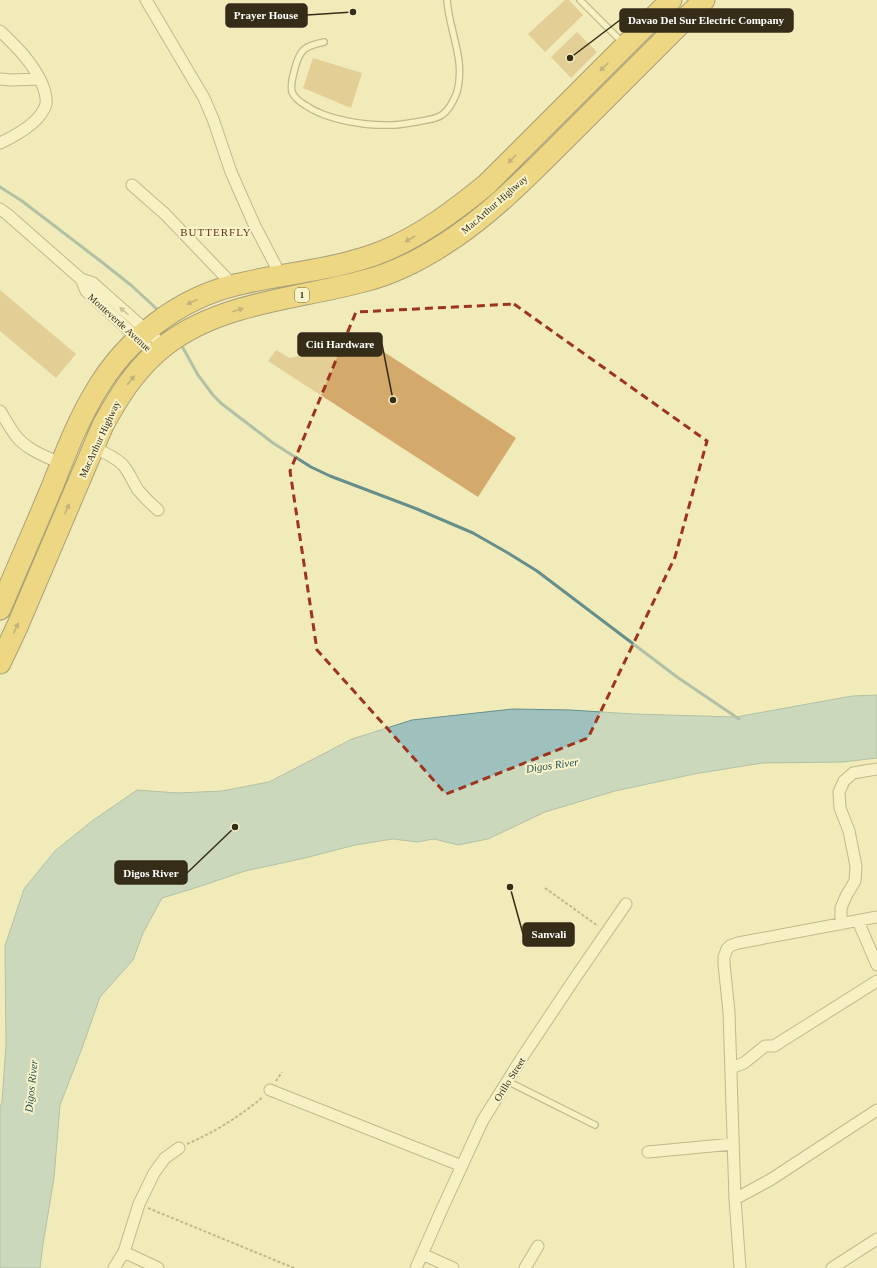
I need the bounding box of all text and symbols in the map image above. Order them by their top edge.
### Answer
callout: Prayer House [226,4,307,27]
text: Prayer House [234,9,298,21]
callout: Davao Del Sur Electric Company [620,9,793,32]
text: Davao Del Sur Electric Company [628,14,785,26]
one-way arrow [599,62,609,72]
one-way arrow [507,154,517,164]
street label: MacArthur Highway [459,173,529,236]
district label: BUTTERFLY [180,226,252,238]
one-way arrow [404,235,416,242]
road number: 1 [295,288,309,302]
street label: Monteverde Avenue [86,291,154,354]
one-way arrow [186,299,197,305]
one-way arrow [120,307,129,316]
one-way arrow [232,307,244,313]
callout: Citi Hardware [298,333,382,356]
text: Citi Hardware [306,338,374,350]
one-way arrow [127,375,135,385]
street label: MacArthur Highway [77,399,122,479]
one-way arrow [65,502,71,514]
one-way arrow [13,622,20,634]
water label: Digos River [524,755,580,775]
callout: Digos River [115,861,187,884]
text: Digos River [123,867,179,879]
callout: Sanvali [523,923,574,946]
text: Sanvali [532,928,566,940]
street label: Orillo Street [492,1055,527,1103]
water label: Digos River [22,1058,40,1114]

